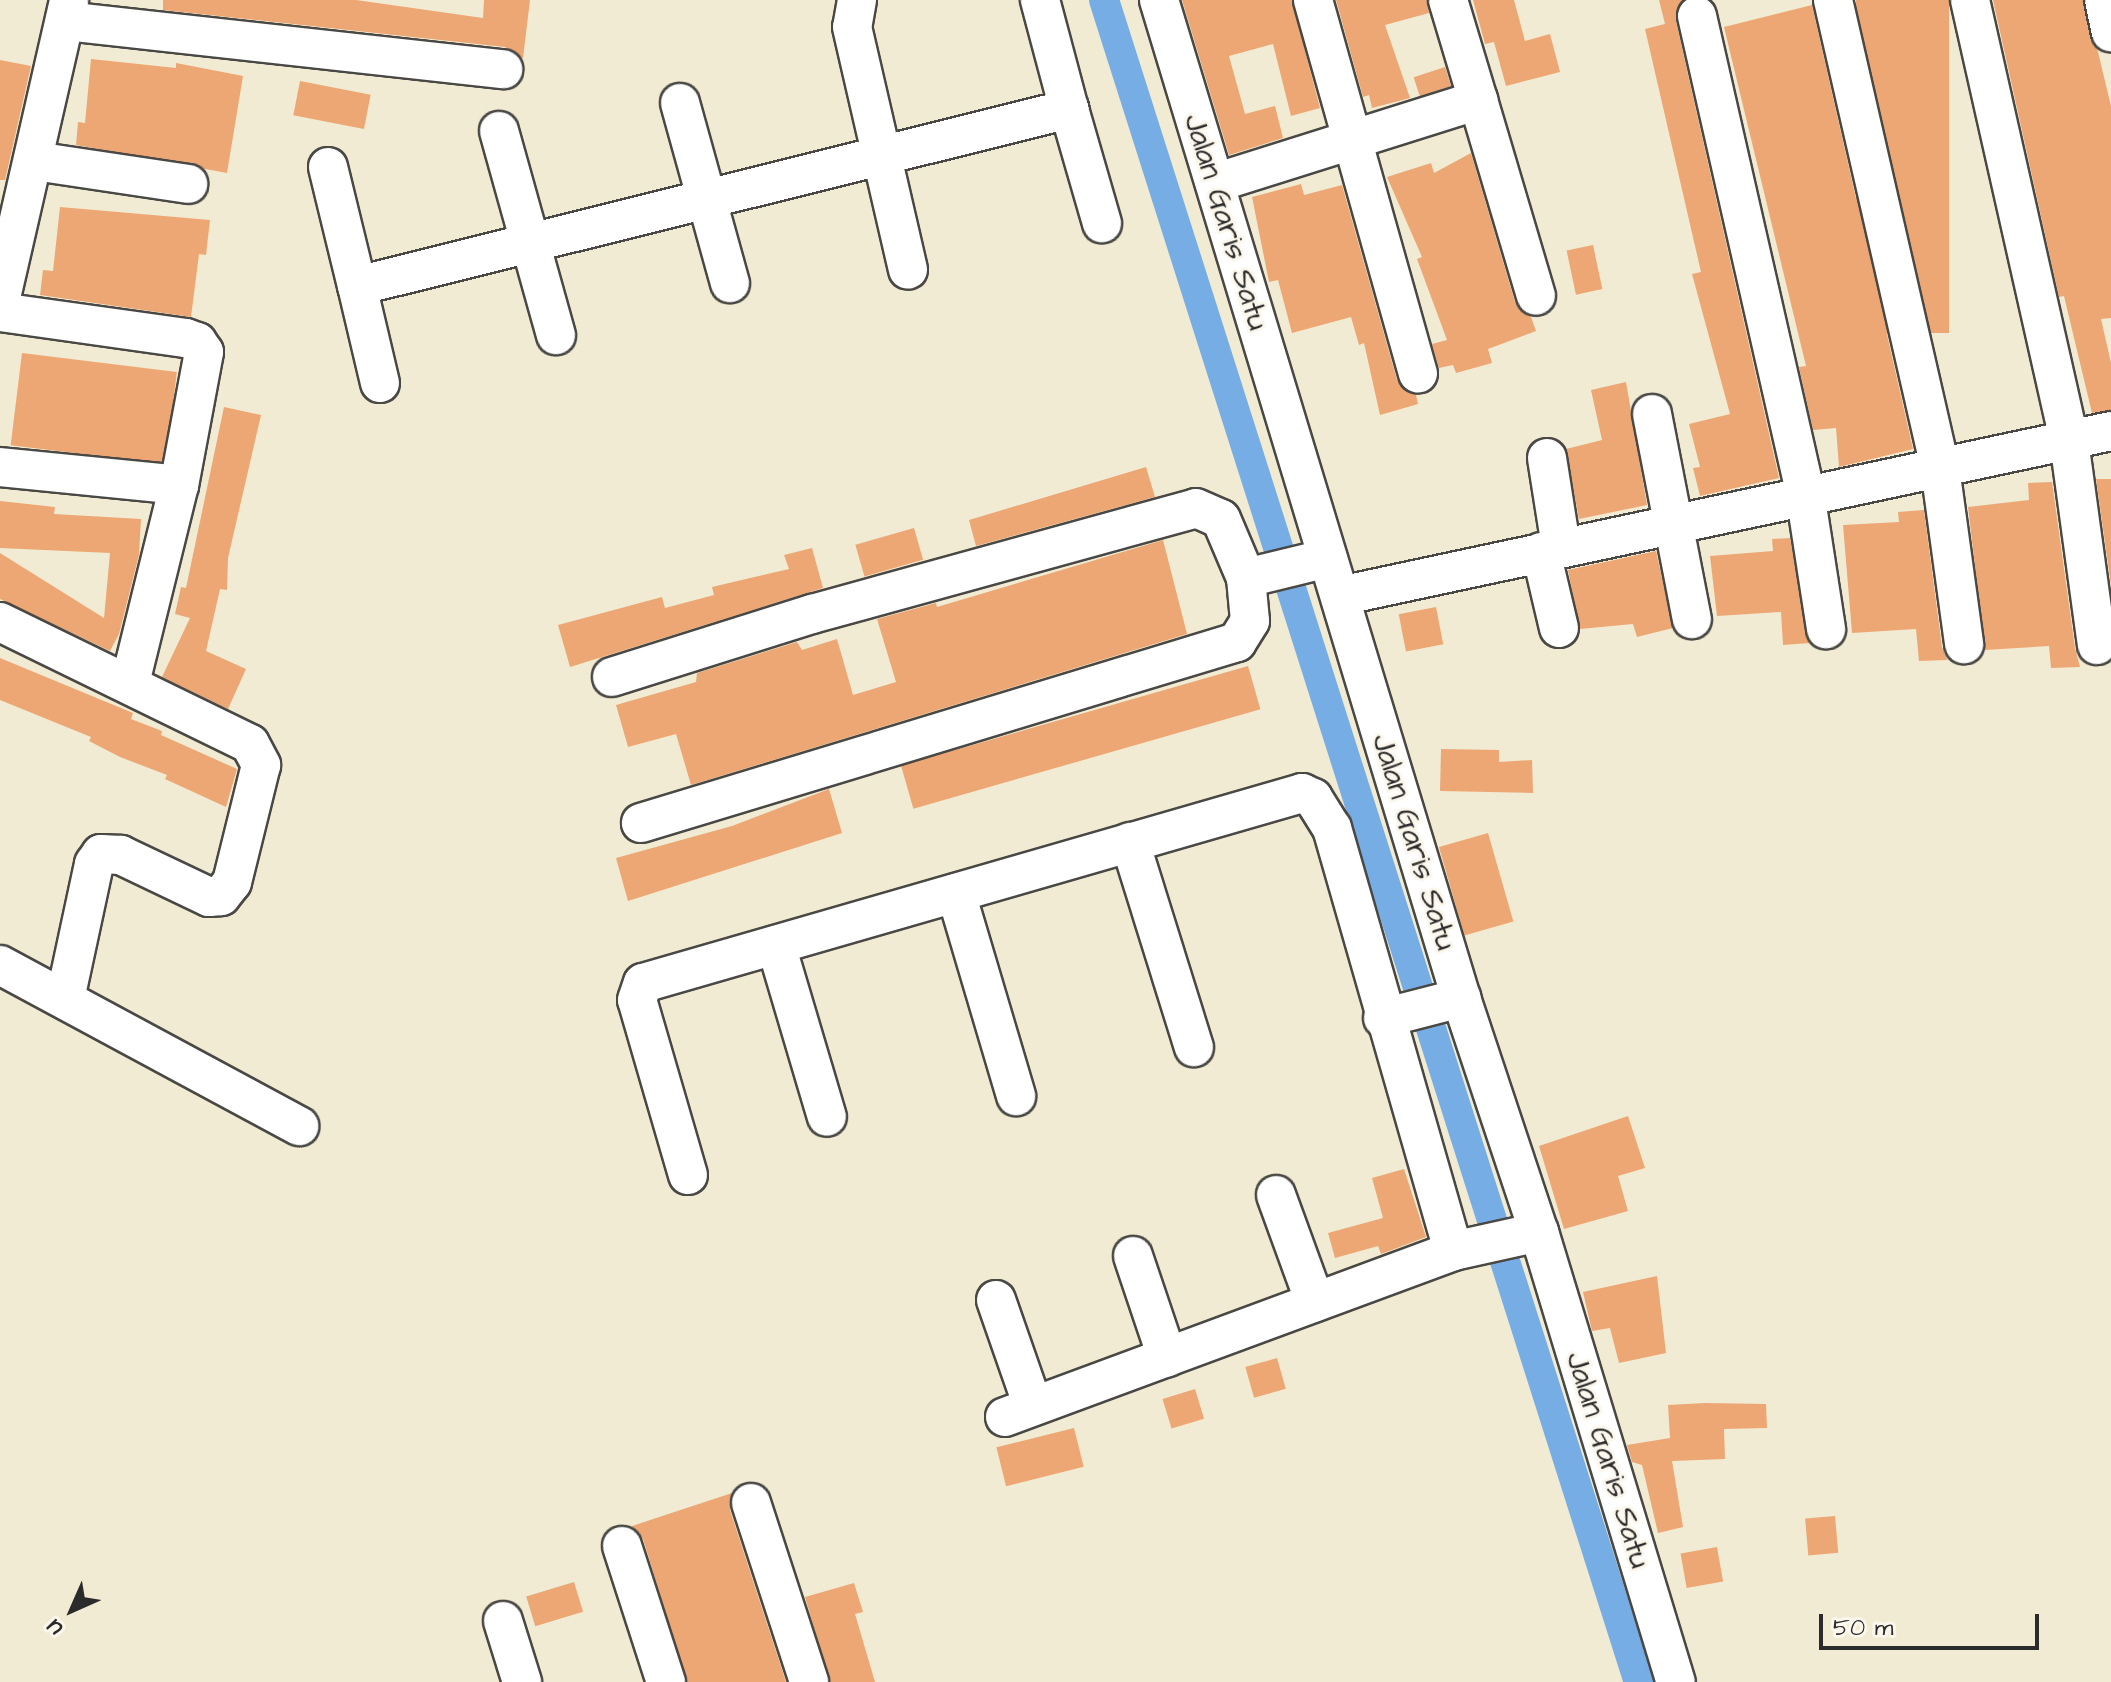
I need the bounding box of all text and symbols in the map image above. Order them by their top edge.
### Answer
street label: Jalan Garis Satu [1176,110,1276,334]
street label: Jalan Garis Satu [1364,730,1464,954]
street label: Jalan Garis Satu [1558,1348,1658,1572]
north arrow [32,1570,112,1650]
scale bar [1823,1598,2043,1648]
text: 50 m [1833,1611,1893,1645]
text: U [39,1612,70,1643]

